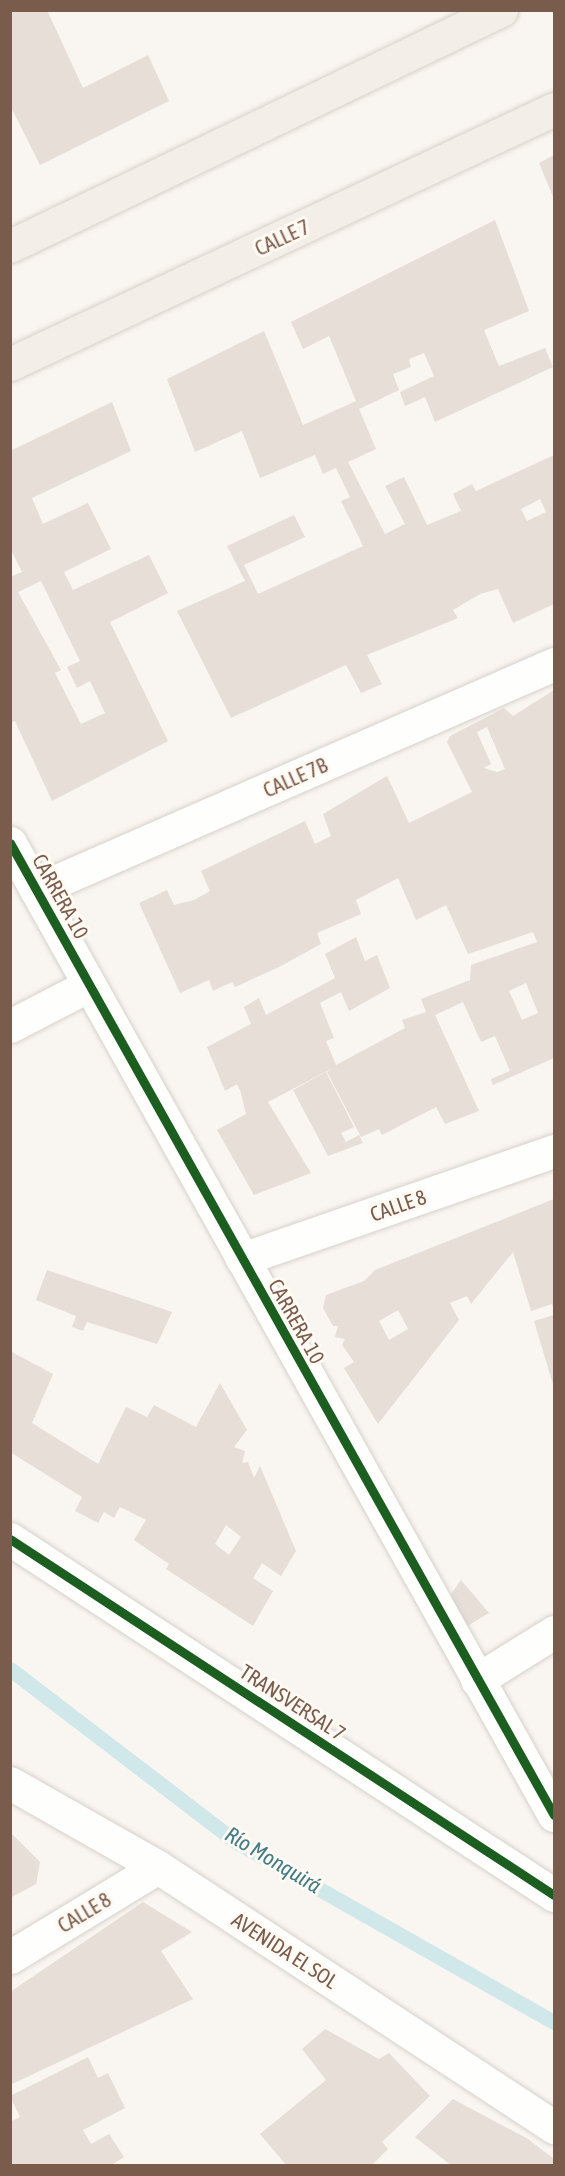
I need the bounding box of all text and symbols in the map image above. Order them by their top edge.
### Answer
street label: CALLE 7 [251,213,313,261]
street label: CALLE 7B [259,752,331,802]
street label: CARRERA 10 [27,849,95,943]
street label: CALLE 8 [367,1184,429,1226]
street label: CARRERA 10 [263,1274,331,1368]
street label: TRANSVERSAL 7 [235,1658,351,1746]
water label: Río Monquirá [220,1821,326,1899]
street label: CALLE 8 [53,1886,115,1938]
street label: AVENIDA EL SOL [227,1906,343,1994]

